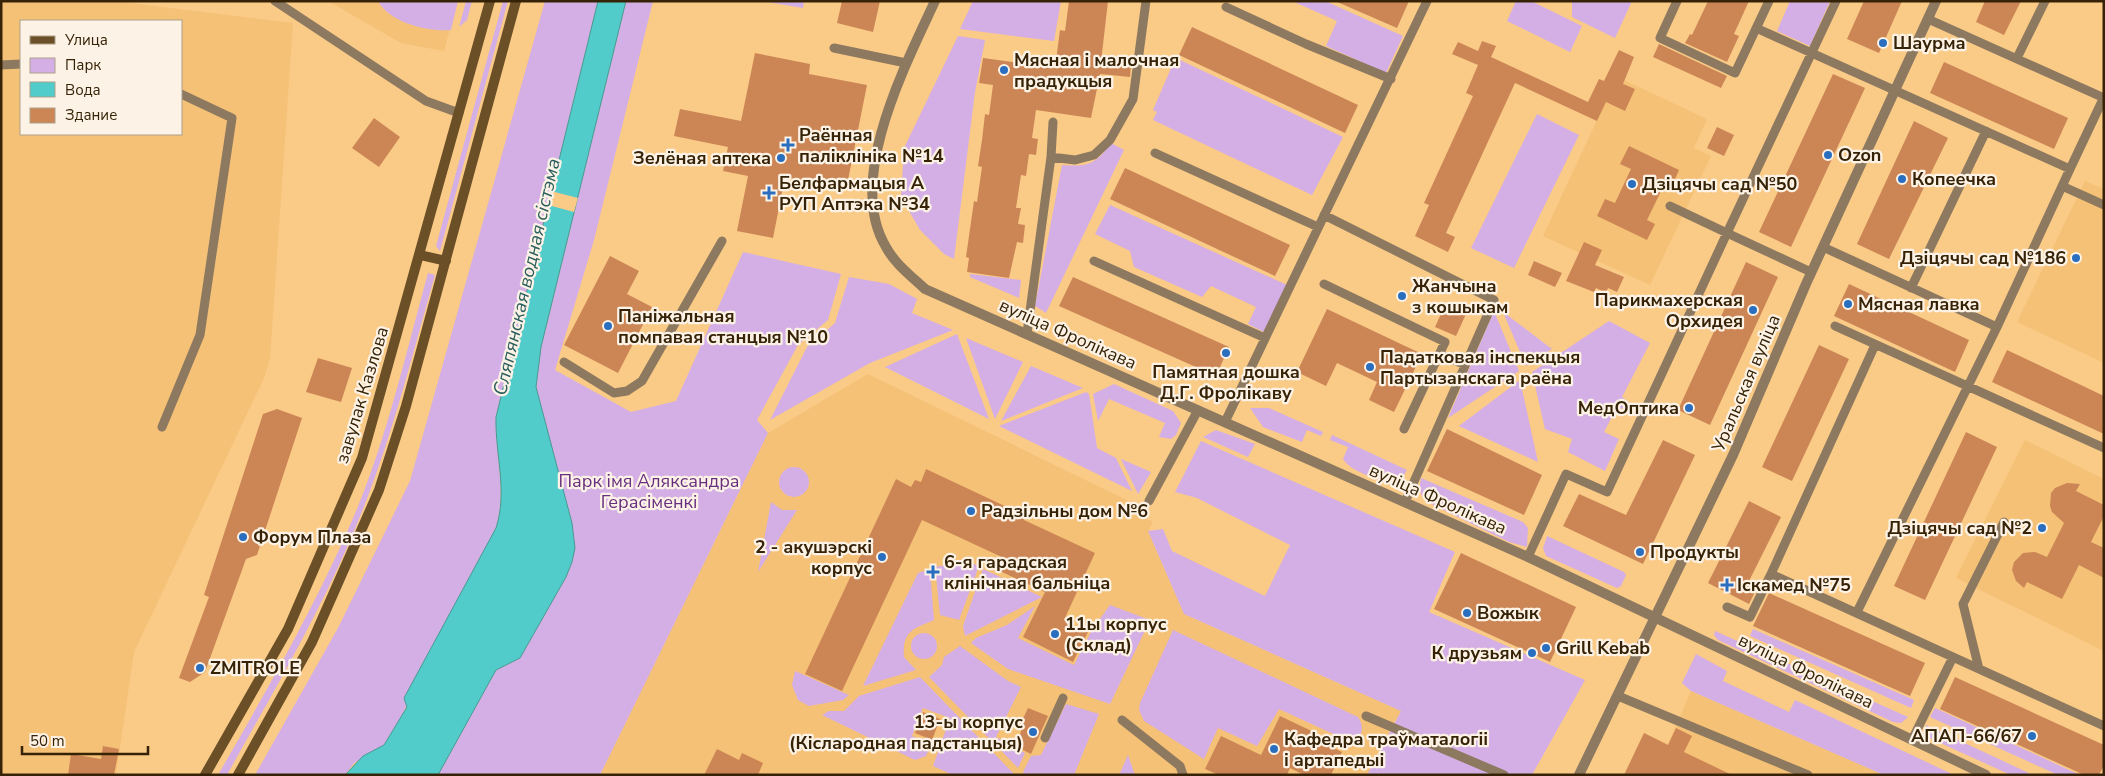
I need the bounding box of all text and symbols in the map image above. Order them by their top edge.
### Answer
legend [20,20,182,135]
text: Улица [64,30,108,50]
place label: Шаурма [1893,31,1966,55]
marker: Шаурма [1877,37,1889,49]
place label: Мясная і малочная прадукцыя [1014,48,1179,93]
text: Парк [65,55,101,75]
marker: Мясная і малочная прадукцыя [998,64,1010,76]
text: Вода [65,80,101,100]
text: Здание [65,105,117,125]
place label: Раённая паліклініка №14 [799,123,944,168]
marker: Раённая паліклініка №14 [781,138,795,152]
place label: Ozon [1838,143,1881,167]
place label: Зелёная аптека [633,146,771,170]
marker: Ozon [1822,149,1834,161]
marker: Зелёная аптека [775,152,787,164]
water label: Сляпянская водная сістэма [487,156,567,398]
place label: Копеечка [1912,167,1996,191]
place label: Белфармацыя А РУП Аптэка №34 [779,171,930,216]
place label: Дзіцячы сад №50 [1642,172,1798,196]
marker: Копеечка [1896,173,1908,185]
marker: Дзіцячы сад №50 [1626,178,1638,190]
marker: Белфармацыя А РУП Аптэка №34 [763,187,775,199]
place label: Дзіцячы сад №186 [1900,246,2066,270]
marker: Дзіцячы сад №186 [2070,252,2082,264]
place label: Жанчына з кошыкам [1412,274,1508,319]
place label: Парикмахерская Орхидея [1595,288,1743,333]
marker: Жанчына з кошыкам [1396,290,1408,302]
place label: Мясная лавка [1858,292,1980,316]
street label: вуліца Фролікава [996,293,1140,375]
marker: Мясная лавка [1842,298,1854,310]
place label: Паніжальная помпавая станцыя №10 [618,304,828,349]
marker: Парикмахерская Орхидея [1747,304,1759,316]
street label: Уральская вуліца [1706,311,1786,456]
marker: Паніжальная помпавая станцыя №10 [602,320,614,332]
street label: завулак Казлова [330,324,394,466]
place label: Падатковая інспекцыя Партызанскага раёна [1380,345,1580,390]
marker: Памятная дошка Д.Г. Фролікаву [1220,347,1232,359]
place label: Памятная дошка Д.Г. Фролікаву [1152,360,1300,405]
marker: Падатковая інспекцыя Партызанскага раёна [1364,361,1376,373]
place label: МедОптика [1578,396,1679,420]
marker: МедОптика [1683,402,1695,414]
street label: вуліца Фролікава [1366,458,1510,540]
park label: Парк імя Аляксандра Герасіменкі [558,469,740,514]
place label: Радзільны дом №6 [981,499,1148,523]
marker: Радзільны дом №6 [965,505,977,517]
place label: Дзіцячы сад №2 [1887,516,2032,540]
marker: Дзіцячы сад №2 [2036,522,2048,534]
place label: Форум Плаза [253,525,371,549]
marker: Форум Плаза [237,531,249,543]
place label: 2 - акушэрскі корпус [755,535,872,580]
place label: Продукты [1650,540,1739,564]
marker: Продукты [1634,546,1646,558]
place label: 6-я гарадская клінічная бальніца [944,550,1110,595]
marker: 2 - акушэрскі корпус [876,551,888,563]
marker: 6-я гарадская клінічная бальніца [926,565,940,579]
place label: Іскамед №75 [1737,573,1851,597]
marker: Іскамед №75 [1721,579,1733,591]
place label: Вожык [1477,601,1540,625]
marker: Вожык [1461,607,1473,619]
place label: 11ы корпус (Склад) [1065,612,1167,657]
marker: 11ы корпус (Склад) [1049,628,1061,640]
street label: вуліца Фролікава [1734,628,1878,714]
place label: Grill Kebab [1556,636,1650,660]
place label: К друзьям [1431,641,1522,665]
marker: Grill Kebab [1540,642,1552,654]
marker: К друзьям [1526,647,1538,659]
place label: ZMITROLЕ [210,656,300,680]
marker: ZMITROLЕ [194,662,206,674]
place label: 13-ы корпус (Кіслародная падстанцыя) [789,710,1023,755]
scale bar [22,724,149,756]
place label: АПАП-66/67 [1911,724,2022,748]
marker: 13-ы корпус (Кіслародная падстанцыя) [1027,726,1039,738]
place label: Кафедра траўматалогіі і артапедыі [1284,727,1488,772]
marker: АПАП-66/67 [2026,730,2038,742]
text: 50 m [30,731,65,751]
marker: Кафедра траўматалогіі і артапедыі [1268,743,1280,755]

